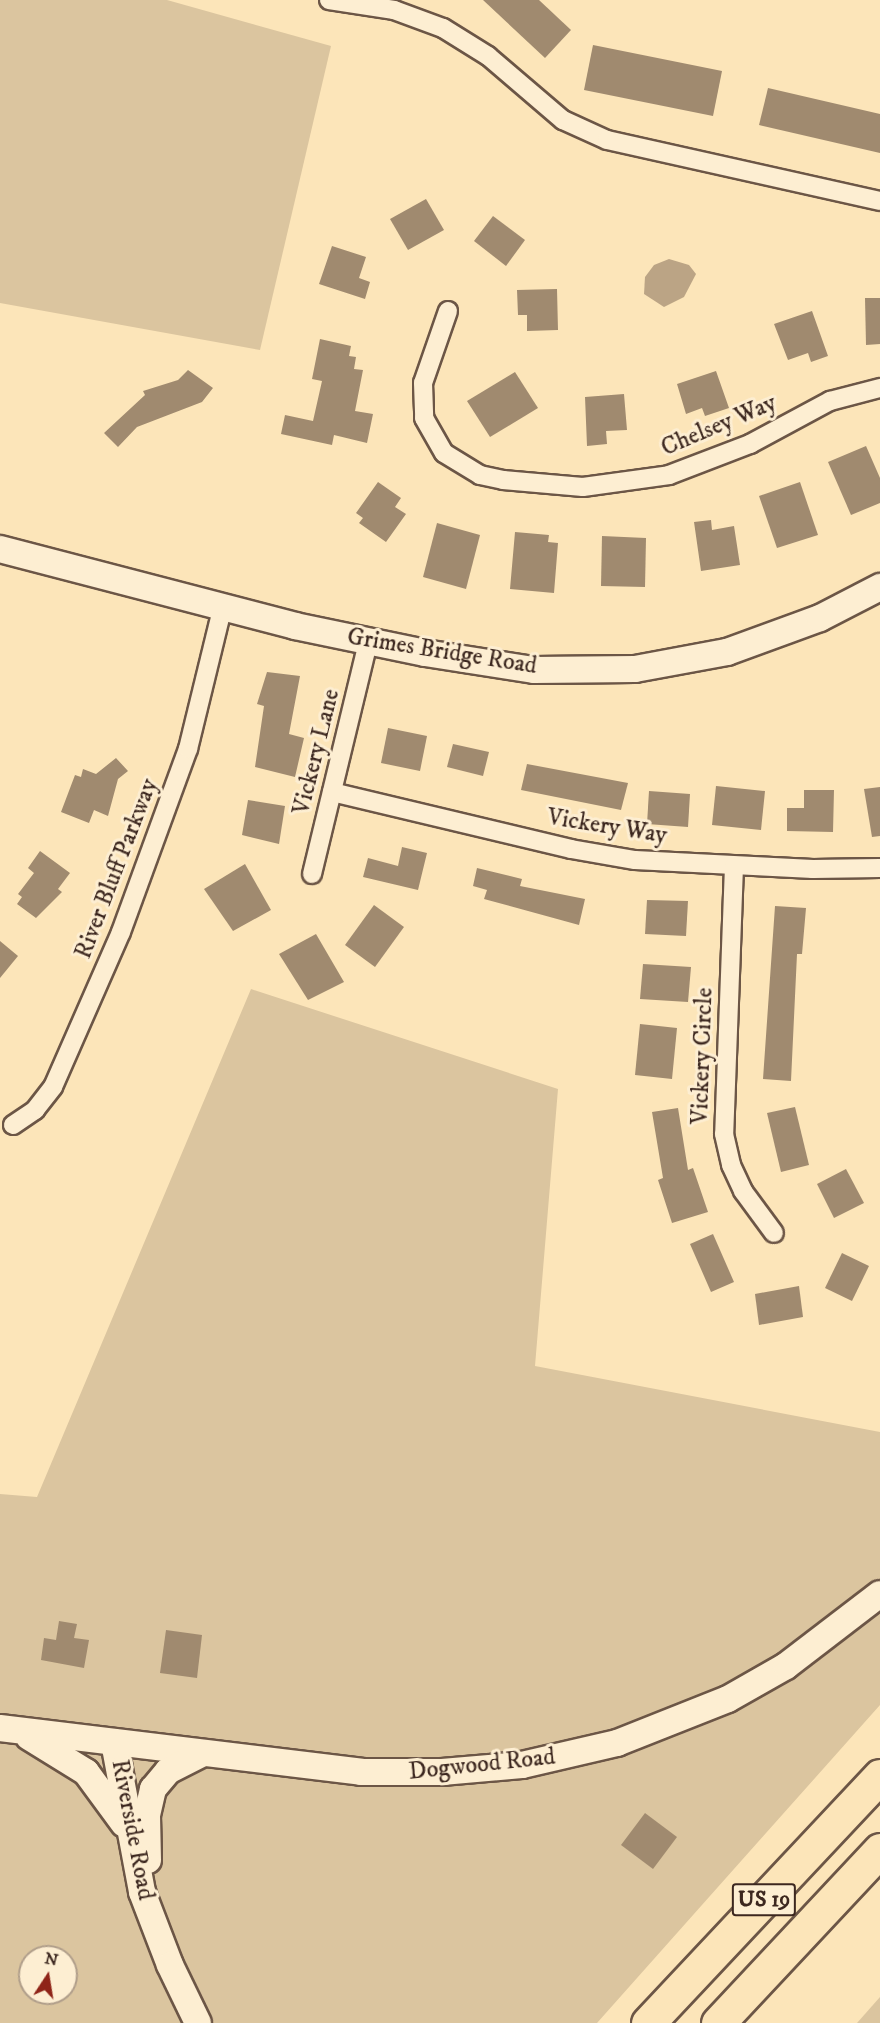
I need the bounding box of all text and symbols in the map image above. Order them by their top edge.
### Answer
street label: Chelsey Way [657,389,781,463]
street label: Grimes Bridge Road [345,623,539,681]
street label: Vickery Lane [287,686,347,818]
street label: River Bluff Parkway [69,775,165,963]
street label: Vickery Way [545,803,669,851]
street label: Vickery Circle [686,987,720,1125]
street label: Dogwood Road [407,1743,557,1787]
street label: Riverside Road [104,1757,160,1903]
road number: US 19 [731,1881,797,1919]
north arrow [18,1945,78,2005]
text: N [43,1948,60,1970]

